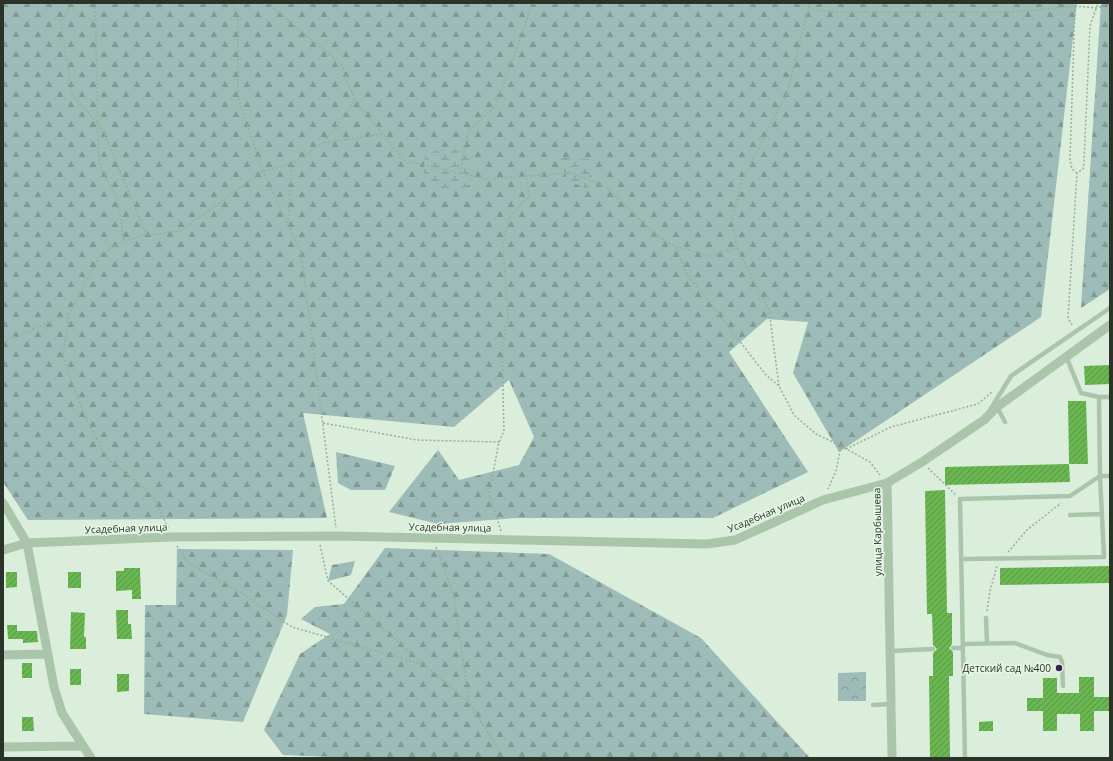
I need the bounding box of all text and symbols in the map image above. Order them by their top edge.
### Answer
street label: улица Карбышева [869,488,885,576]
street label: Усадебная улица [725,490,807,536]
street label: Усадебная улица [409,519,491,535]
street label: Усадебная улица [84,520,168,536]
place label: Детский сад №400 [963,661,1051,675]
marker: Детский сад №400 [1054,663,1064,673]

